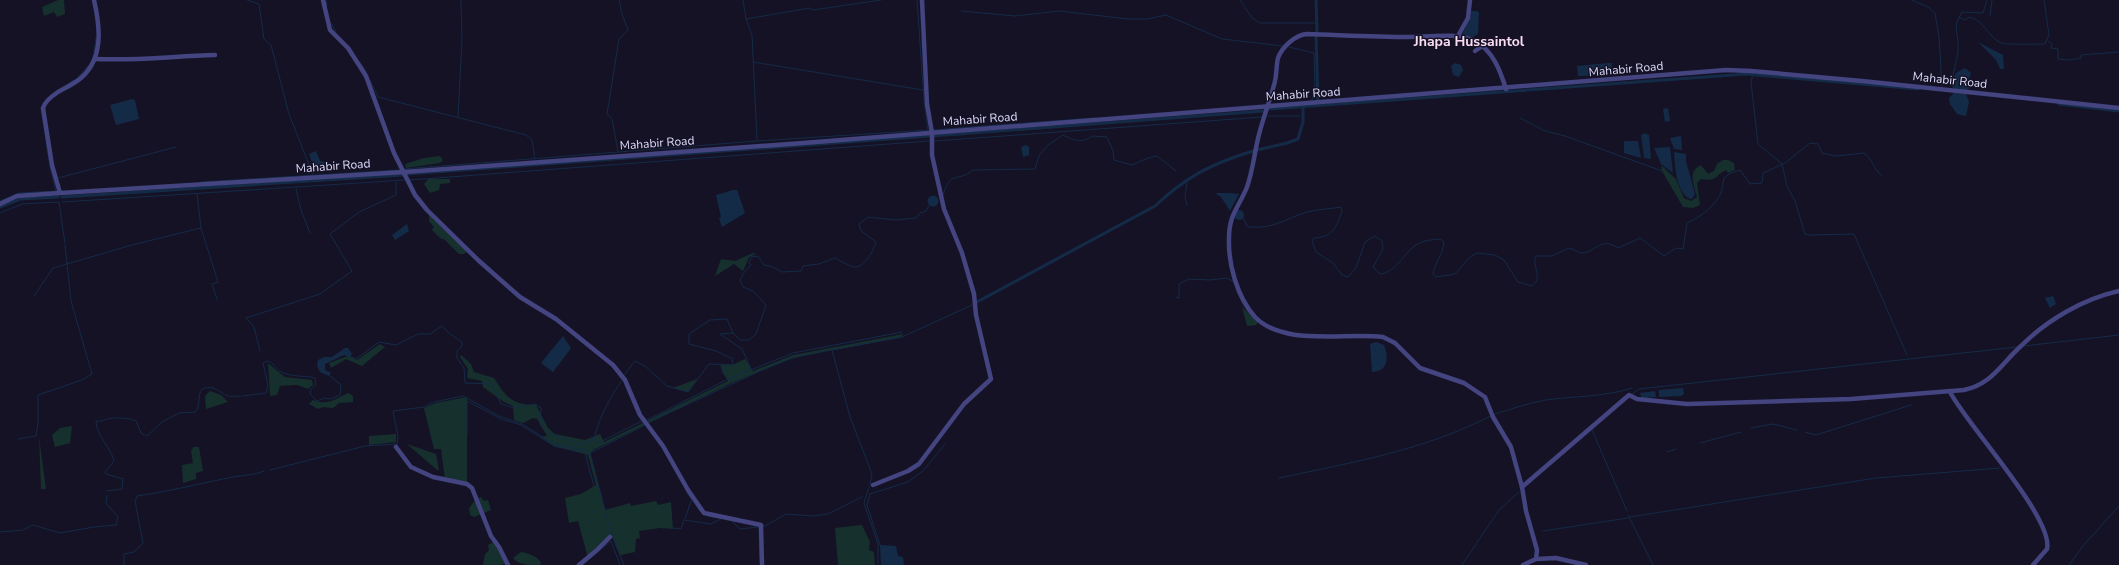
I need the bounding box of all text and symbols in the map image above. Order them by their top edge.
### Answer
district label: Jhapa Hussaintol [1413,32,1525,51]
street label: Mahabir Road [1588,58,1664,80]
street label: Mahabir Road [1912,68,1988,92]
street label: Mahabir Road [1265,83,1341,105]
street label: Mahabir Road [942,108,1018,130]
street label: Mahabir Road [619,132,695,154]
street label: Mahabir Road [295,155,371,177]

